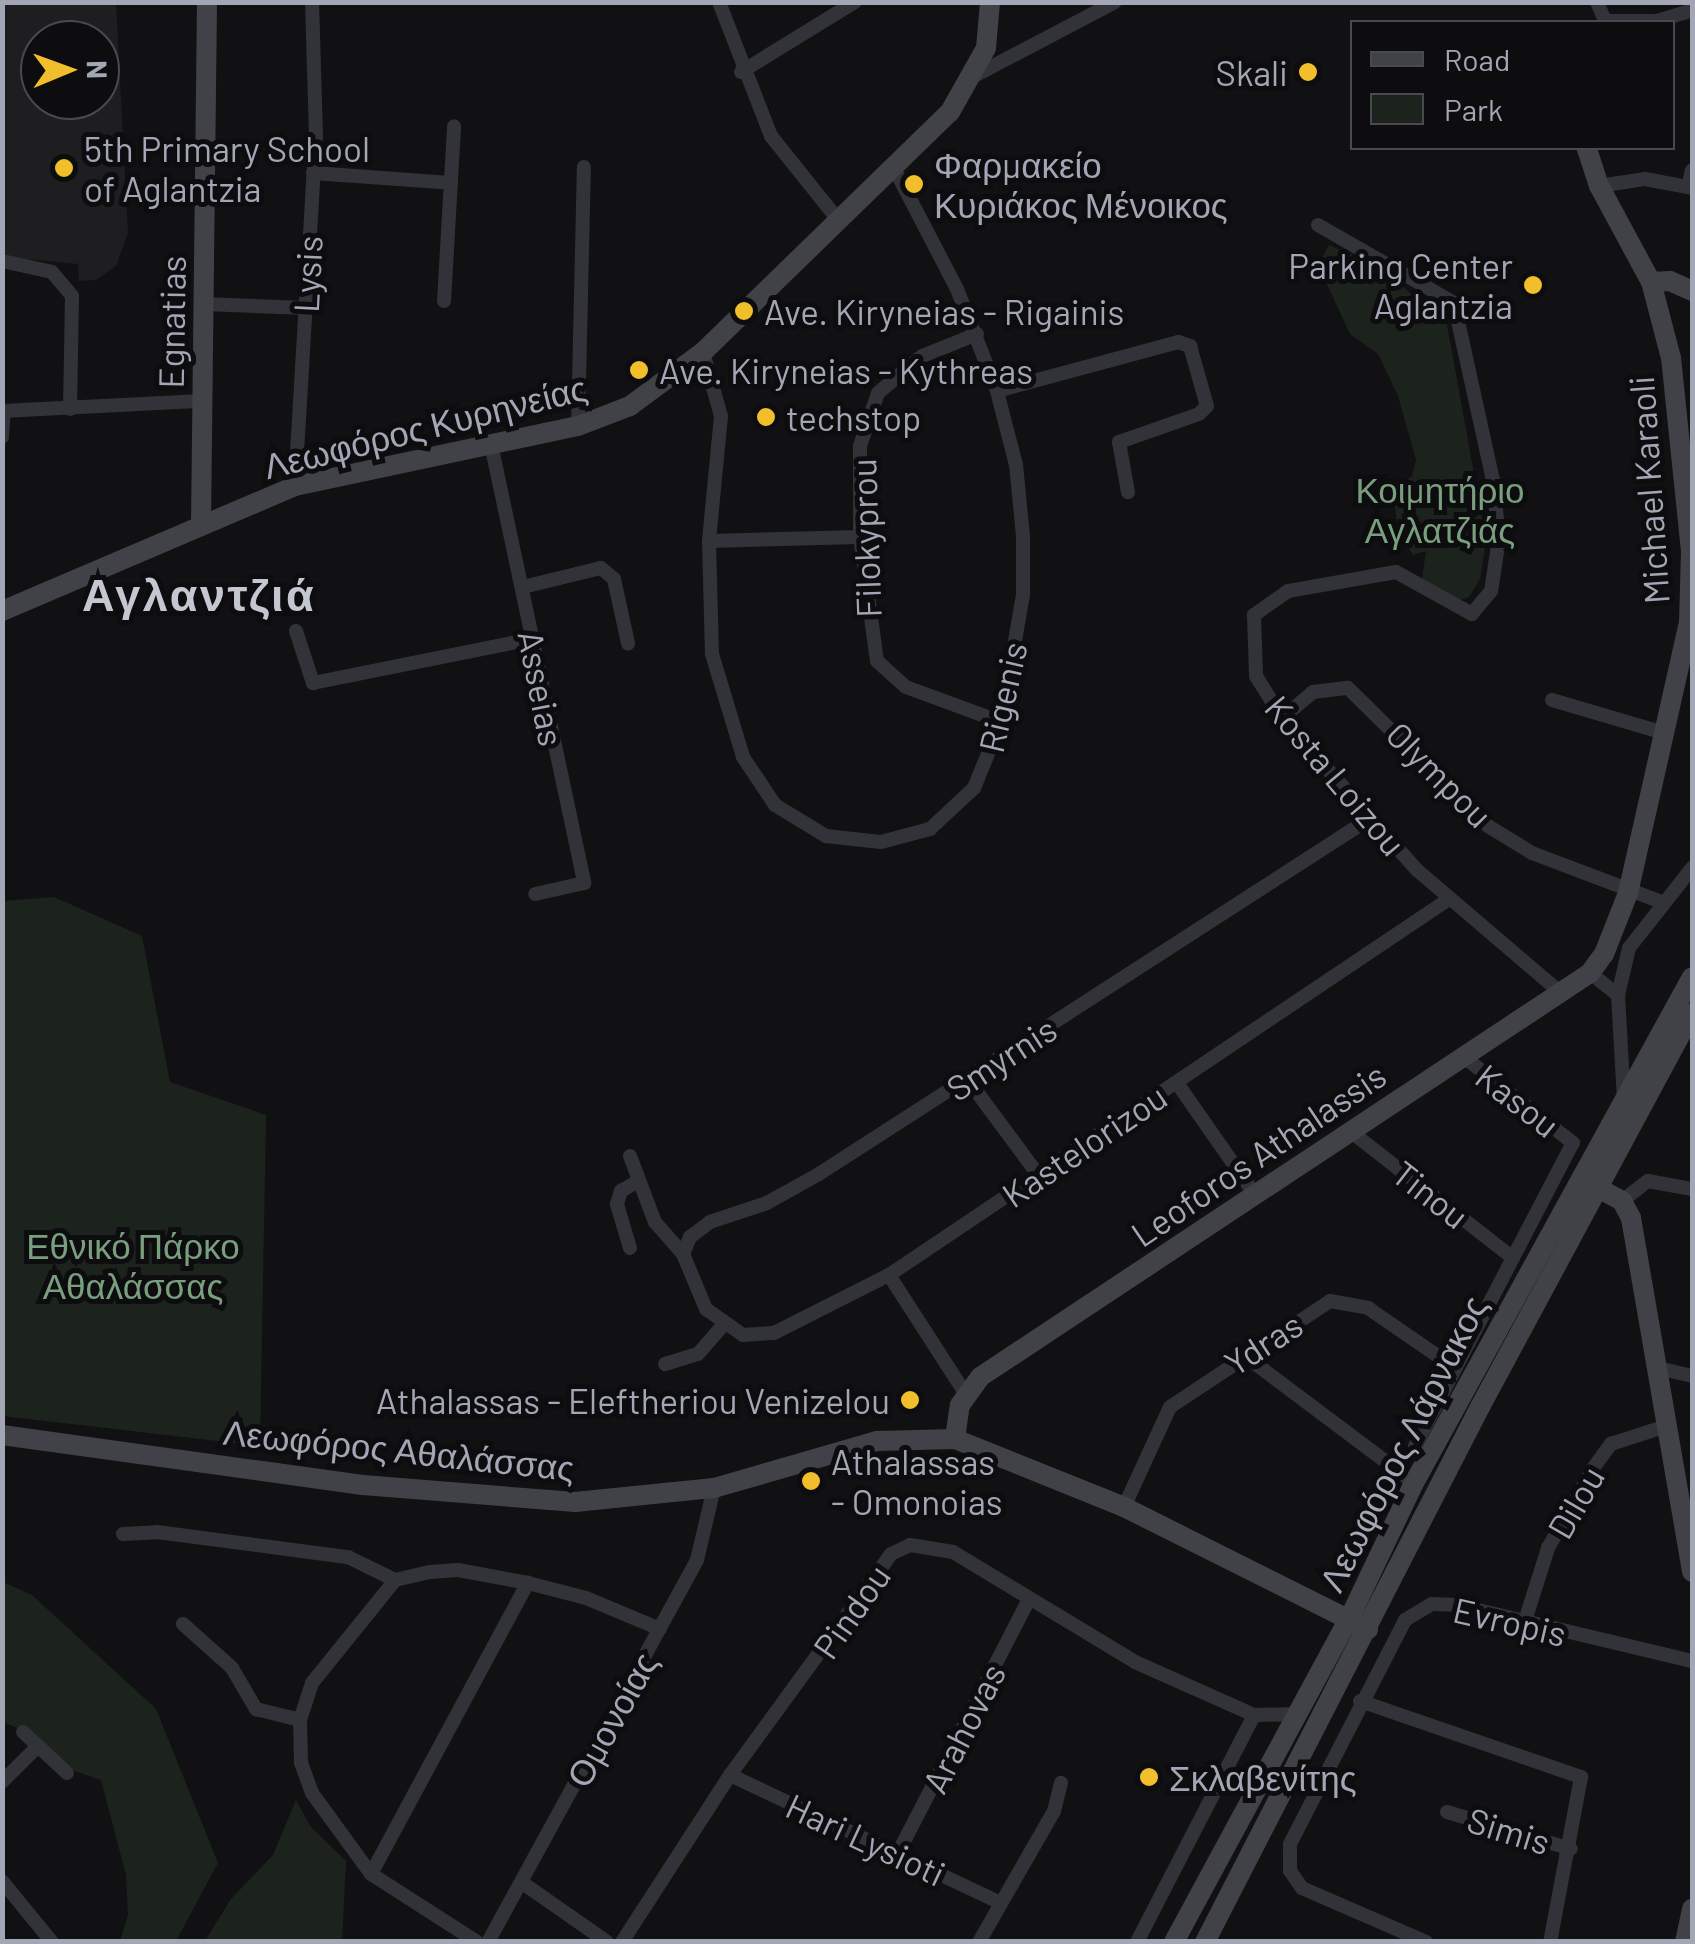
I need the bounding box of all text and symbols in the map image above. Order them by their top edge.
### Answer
north arrow [20,20,120,120]
legend [1350,20,1675,150]
text: Road [1444,41,1510,77]
place label: Skali [1215,51,1288,93]
text: N [81,60,115,79]
marker: Skali [1297,61,1319,83]
text: Park [1444,91,1503,127]
place label: 5th Primary School of Aglantzia [84,127,370,209]
place label: Φαρμακείο Κυριάκος Μένοικος [934,143,1228,225]
marker: 5th Primary School of Aglantzia [53,157,75,179]
marker: Φαρμακείο Κυριάκος Μένοικος [903,173,925,195]
street label: Lysis [284,234,330,314]
place label: Parking Center Aglantzia [1288,244,1513,326]
street label: Egnatias [149,255,193,389]
marker: Parking Center Aglantzia [1522,274,1544,296]
place label: Ave. Kiryneias - Rigainis [764,290,1124,332]
marker: Ave. Kiryneias - Rigainis [733,300,755,322]
place label: Ave. Kiryneias - Kythreas [659,349,1033,391]
marker: Ave. Kiryneias - Kythreas [628,359,650,381]
street label: Λεωφόρος Κυρηνείας [259,366,591,486]
street label: Michael Karaoli [1619,375,1677,605]
place label: techstop [786,396,921,438]
marker: techstop [755,406,777,428]
street label: Filokyprou [841,458,889,618]
park label: Κοιμητήριο Αγλατζιάς [1355,468,1525,550]
district label: Αγλαντζιά [82,567,316,621]
street label: Asseias [510,627,574,749]
street label: Rigenis [969,638,1035,756]
street label: Kosta Loizou [1257,687,1415,863]
street label: Olympou [1379,713,1501,835]
street label: Smyrnis [938,1007,1064,1109]
street label: Leoforos Athalassis [1123,1053,1393,1255]
street label: Kasou [1468,1055,1568,1145]
street label: Kastelorizou [994,1075,1174,1215]
street label: Tinou [1385,1151,1477,1237]
park label: Εθνικό Πάρκο Αθαλάσσας [26,1224,240,1306]
street label: Λεωφόρος Λάρνακος [1309,1288,1495,1598]
street label: Ydras [1216,1302,1310,1384]
place label: Athalassas - Eleftheriou Venizelou [376,1379,890,1421]
marker: Athalassas - Eleftheriou Venizelou [899,1389,921,1411]
street label: Λεωφόρος Αθαλάσσας [222,1410,576,1488]
place label: Athalassas - Omonoias [831,1440,1003,1522]
street label: Dilou [1538,1458,1612,1546]
marker: Athalassas - Omonoias [800,1470,822,1492]
street label: Pindou [804,1556,898,1666]
street label: Evropis [1449,1588,1571,1654]
street label: Ομονοίας [557,1644,665,1794]
street label: Arahovas [913,1656,1013,1800]
place label: Σκλαβενίτης [1169,1756,1357,1798]
marker: Σκλαβενίτης [1138,1766,1160,1788]
street label: Hari Lysioti [780,1784,952,1894]
street label: Simis [1463,1798,1555,1862]

